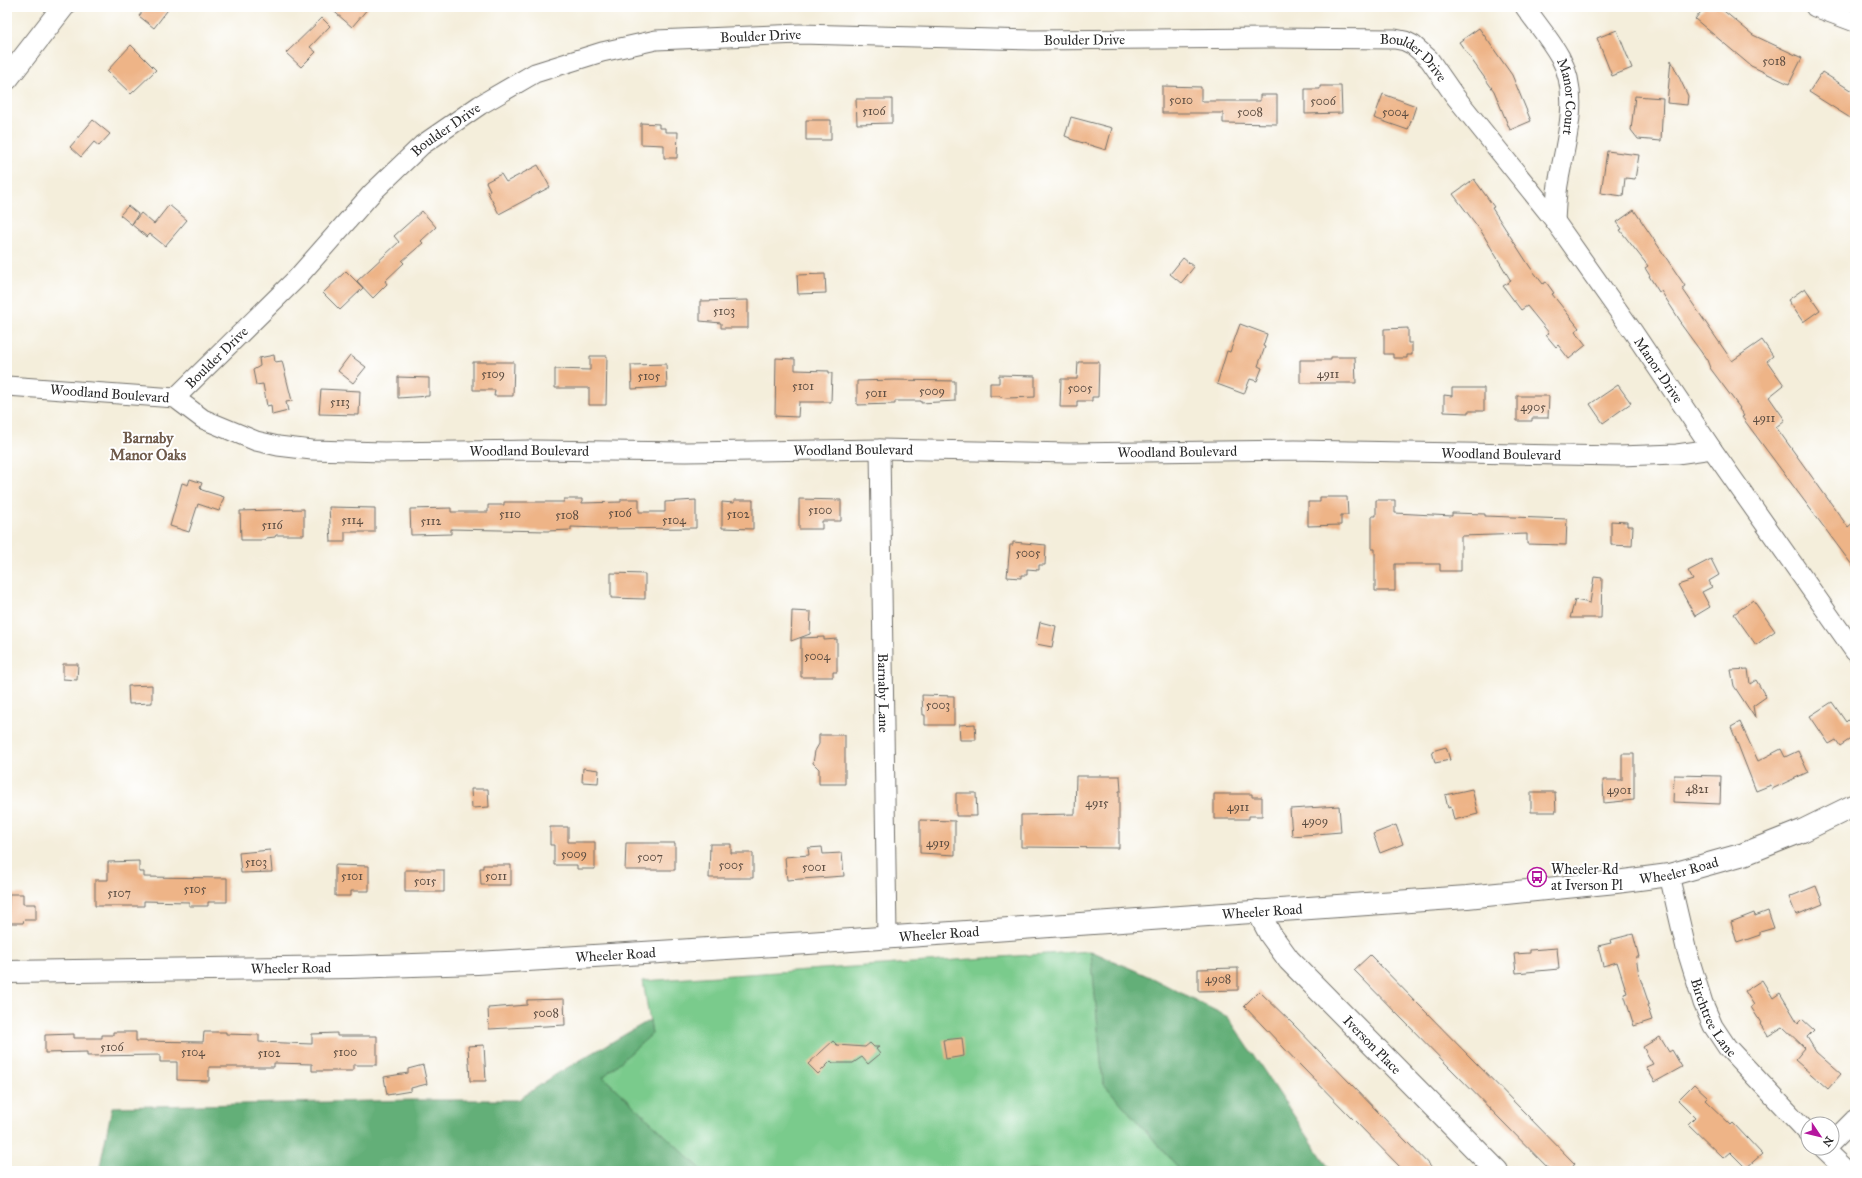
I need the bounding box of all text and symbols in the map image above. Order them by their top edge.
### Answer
street label: Boulder Drive [720,26,802,46]
street label: Boulder Drive [1044,31,1125,49]
street label: Boulder Drive [1380,31,1450,85]
house number: 5018 [1762,54,1786,68]
street label: Manor Court [1553,56,1579,136]
house number: 5010 [1169,93,1193,107]
house number: 5006 [1310,94,1337,108]
street label: Boulder Drive [408,99,484,160]
house number: 5106 [862,104,887,118]
house number: 5008 [1237,105,1263,119]
house number: 5004 [1382,105,1408,119]
house number: 5103 [713,304,735,318]
street label: Boulder Drive [182,323,252,392]
street label: Manor Drive [1630,334,1687,407]
house number: 5109 [481,367,505,381]
house number: 4911 [1317,367,1340,381]
house number: 5105 [638,369,661,383]
house number: 5101 [792,379,814,393]
street label: Woodland Boulevard [49,381,170,407]
house number: 5005 [1067,381,1093,395]
house number: 5009 [919,384,945,398]
house number: 5011 [865,386,887,400]
house number: 5113 [330,395,350,409]
house number: 4905 [1520,400,1546,414]
house number: 4911 [1753,411,1776,425]
district label: Barnaby Manor Oaks [110,429,187,464]
street label: Woodland Boulevard [793,441,913,459]
street label: Woodland Boulevard [469,442,589,460]
street label: Woodland Boulevard [1117,443,1237,461]
street label: Woodland Boulevard [1441,445,1561,464]
house number: 5100 [808,503,832,517]
house number: 5106 [608,506,633,520]
house number: 5110 [499,507,521,521]
house number: 5102 [726,507,750,521]
house number: 5108 [555,508,579,522]
house number: 5114 [341,513,363,527]
house number: 5104 [662,513,686,527]
house number: 5112 [421,514,442,528]
house number: 5116 [261,518,283,532]
house number: 5005 [1015,546,1041,560]
house number: 5004 [804,649,830,663]
street label: Barnaby Lane [874,653,892,733]
house number: 5003 [926,698,950,712]
house number: 4821 [1685,782,1709,796]
house number: 4901 [1607,783,1632,797]
house number: 4915 [1085,796,1109,810]
house number: 4911 [1227,800,1250,814]
house number: 4909 [1302,814,1328,828]
house number: 4919 [926,836,950,850]
house number: 5009 [561,847,587,861]
house number: 5007 [637,850,663,864]
street label: Wheeler Road [1638,854,1720,888]
house number: 5103 [245,855,267,869]
house number: 5005 [718,858,744,872]
house number: 5001 [802,860,826,874]
place label: Wheeler Rd at Iverson Pl [1551,861,1623,894]
bus stop icon: Wheeler Rd at Iverson Pl [1526,866,1548,888]
house number: 5101 [341,869,363,883]
house number: 5011 [485,869,507,883]
house number: 5015 [414,874,437,888]
house number: 5105 [184,882,207,896]
house number: 5107 [107,886,131,900]
street label: Wheeler Road [1221,901,1303,923]
street label: Wheeler Road [898,923,980,946]
street label: Wheeler Road [575,944,656,966]
street label: Wheeler Road [251,959,331,977]
house number: 4908 [1205,972,1231,986]
street label: Birchtree Lane [1687,976,1740,1061]
house number: 5008 [533,1006,559,1020]
street label: Iverson Place [1339,1012,1405,1078]
house number: 5106 [100,1040,125,1054]
house number: 5104 [181,1045,205,1059]
house number: 5100 [333,1045,357,1059]
house number: 5102 [257,1046,281,1060]
north arrow [1800,1116,1840,1156]
text: N [1819,1134,1836,1150]

